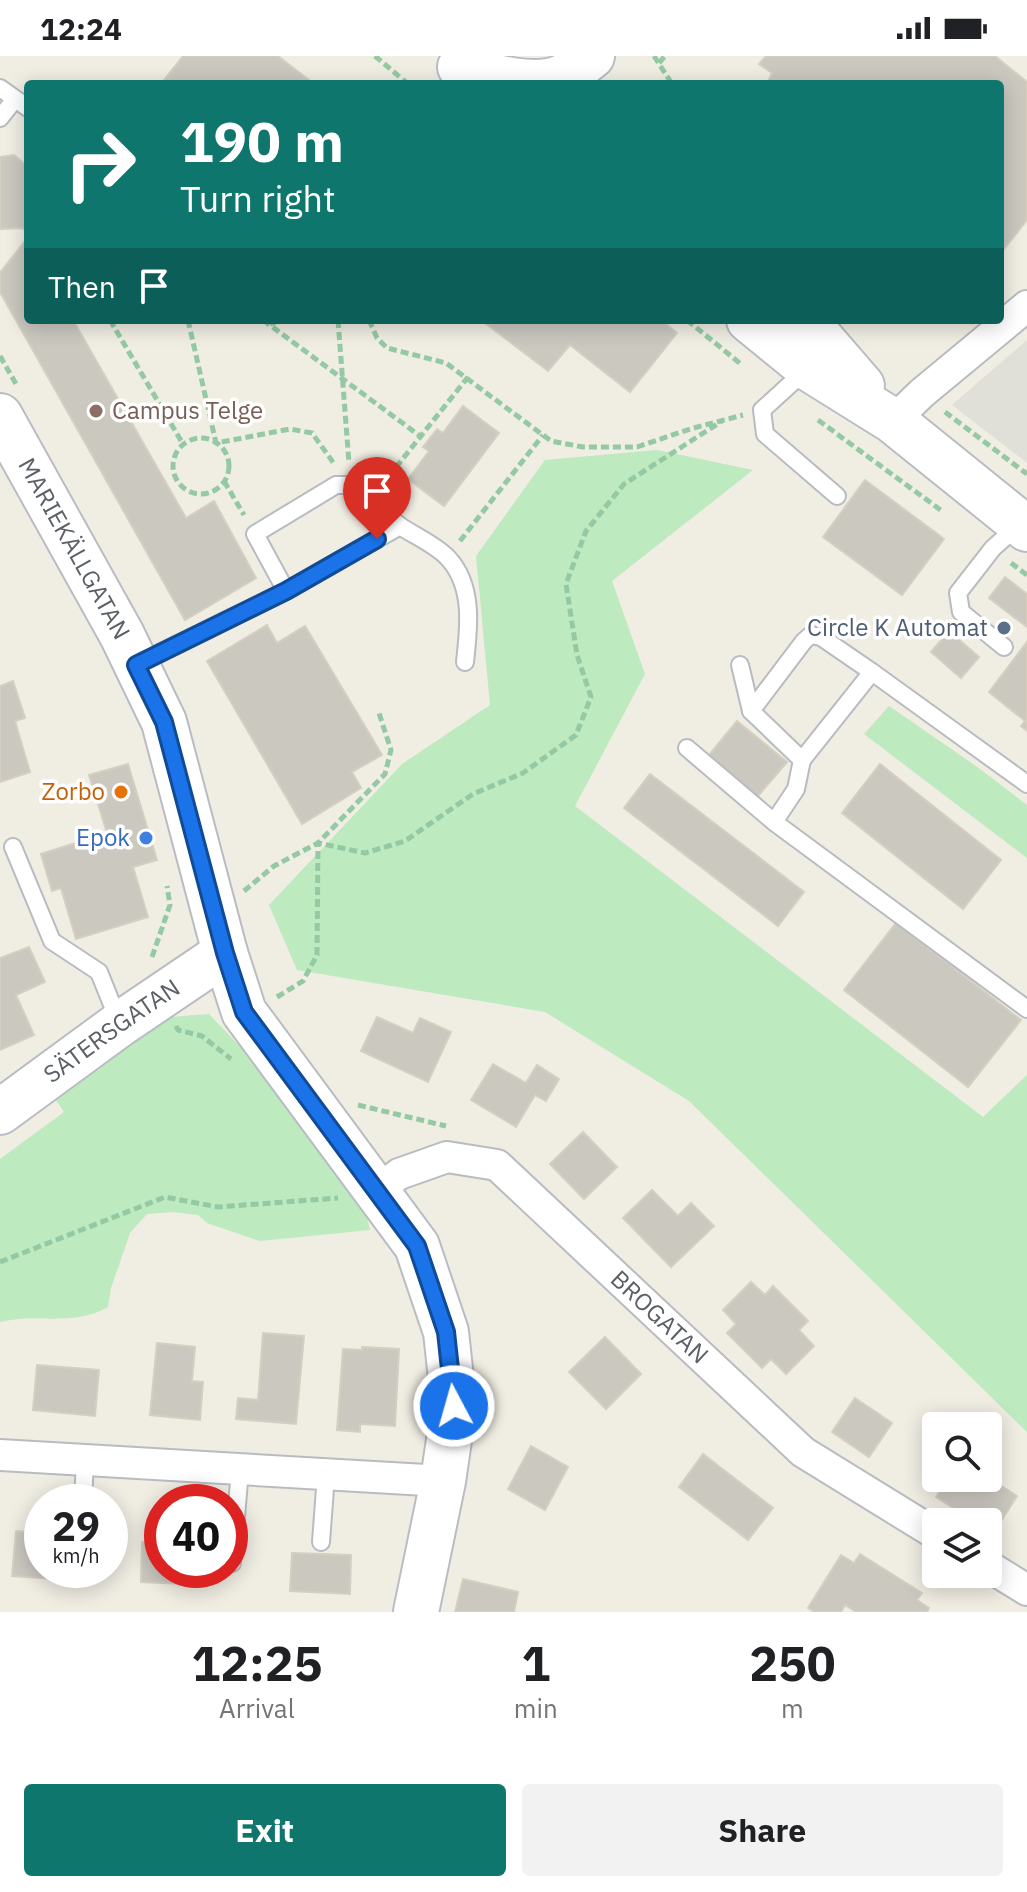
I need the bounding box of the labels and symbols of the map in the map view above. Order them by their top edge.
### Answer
place label: Campus Telge [112,394,263,426]
marker: Campus Telge [87,402,105,420]
street label: MARIEKÄLLGATAN [12,452,138,645]
pin [343,457,411,539]
place label: Circle K Automat [807,611,988,643]
marker: Circle K Automat [995,619,1013,637]
place label: Zorbo [42,775,105,807]
marker: Zorbo [112,783,130,801]
place label: Epok [76,821,130,853]
marker: Epok [137,829,155,847]
street label: SÄTERSGATAN [37,971,186,1090]
street label: BROGATAN [604,1263,716,1370]
position arrow [412,1364,496,1448]
speed limit sign: 40 [144,1484,248,1588]

